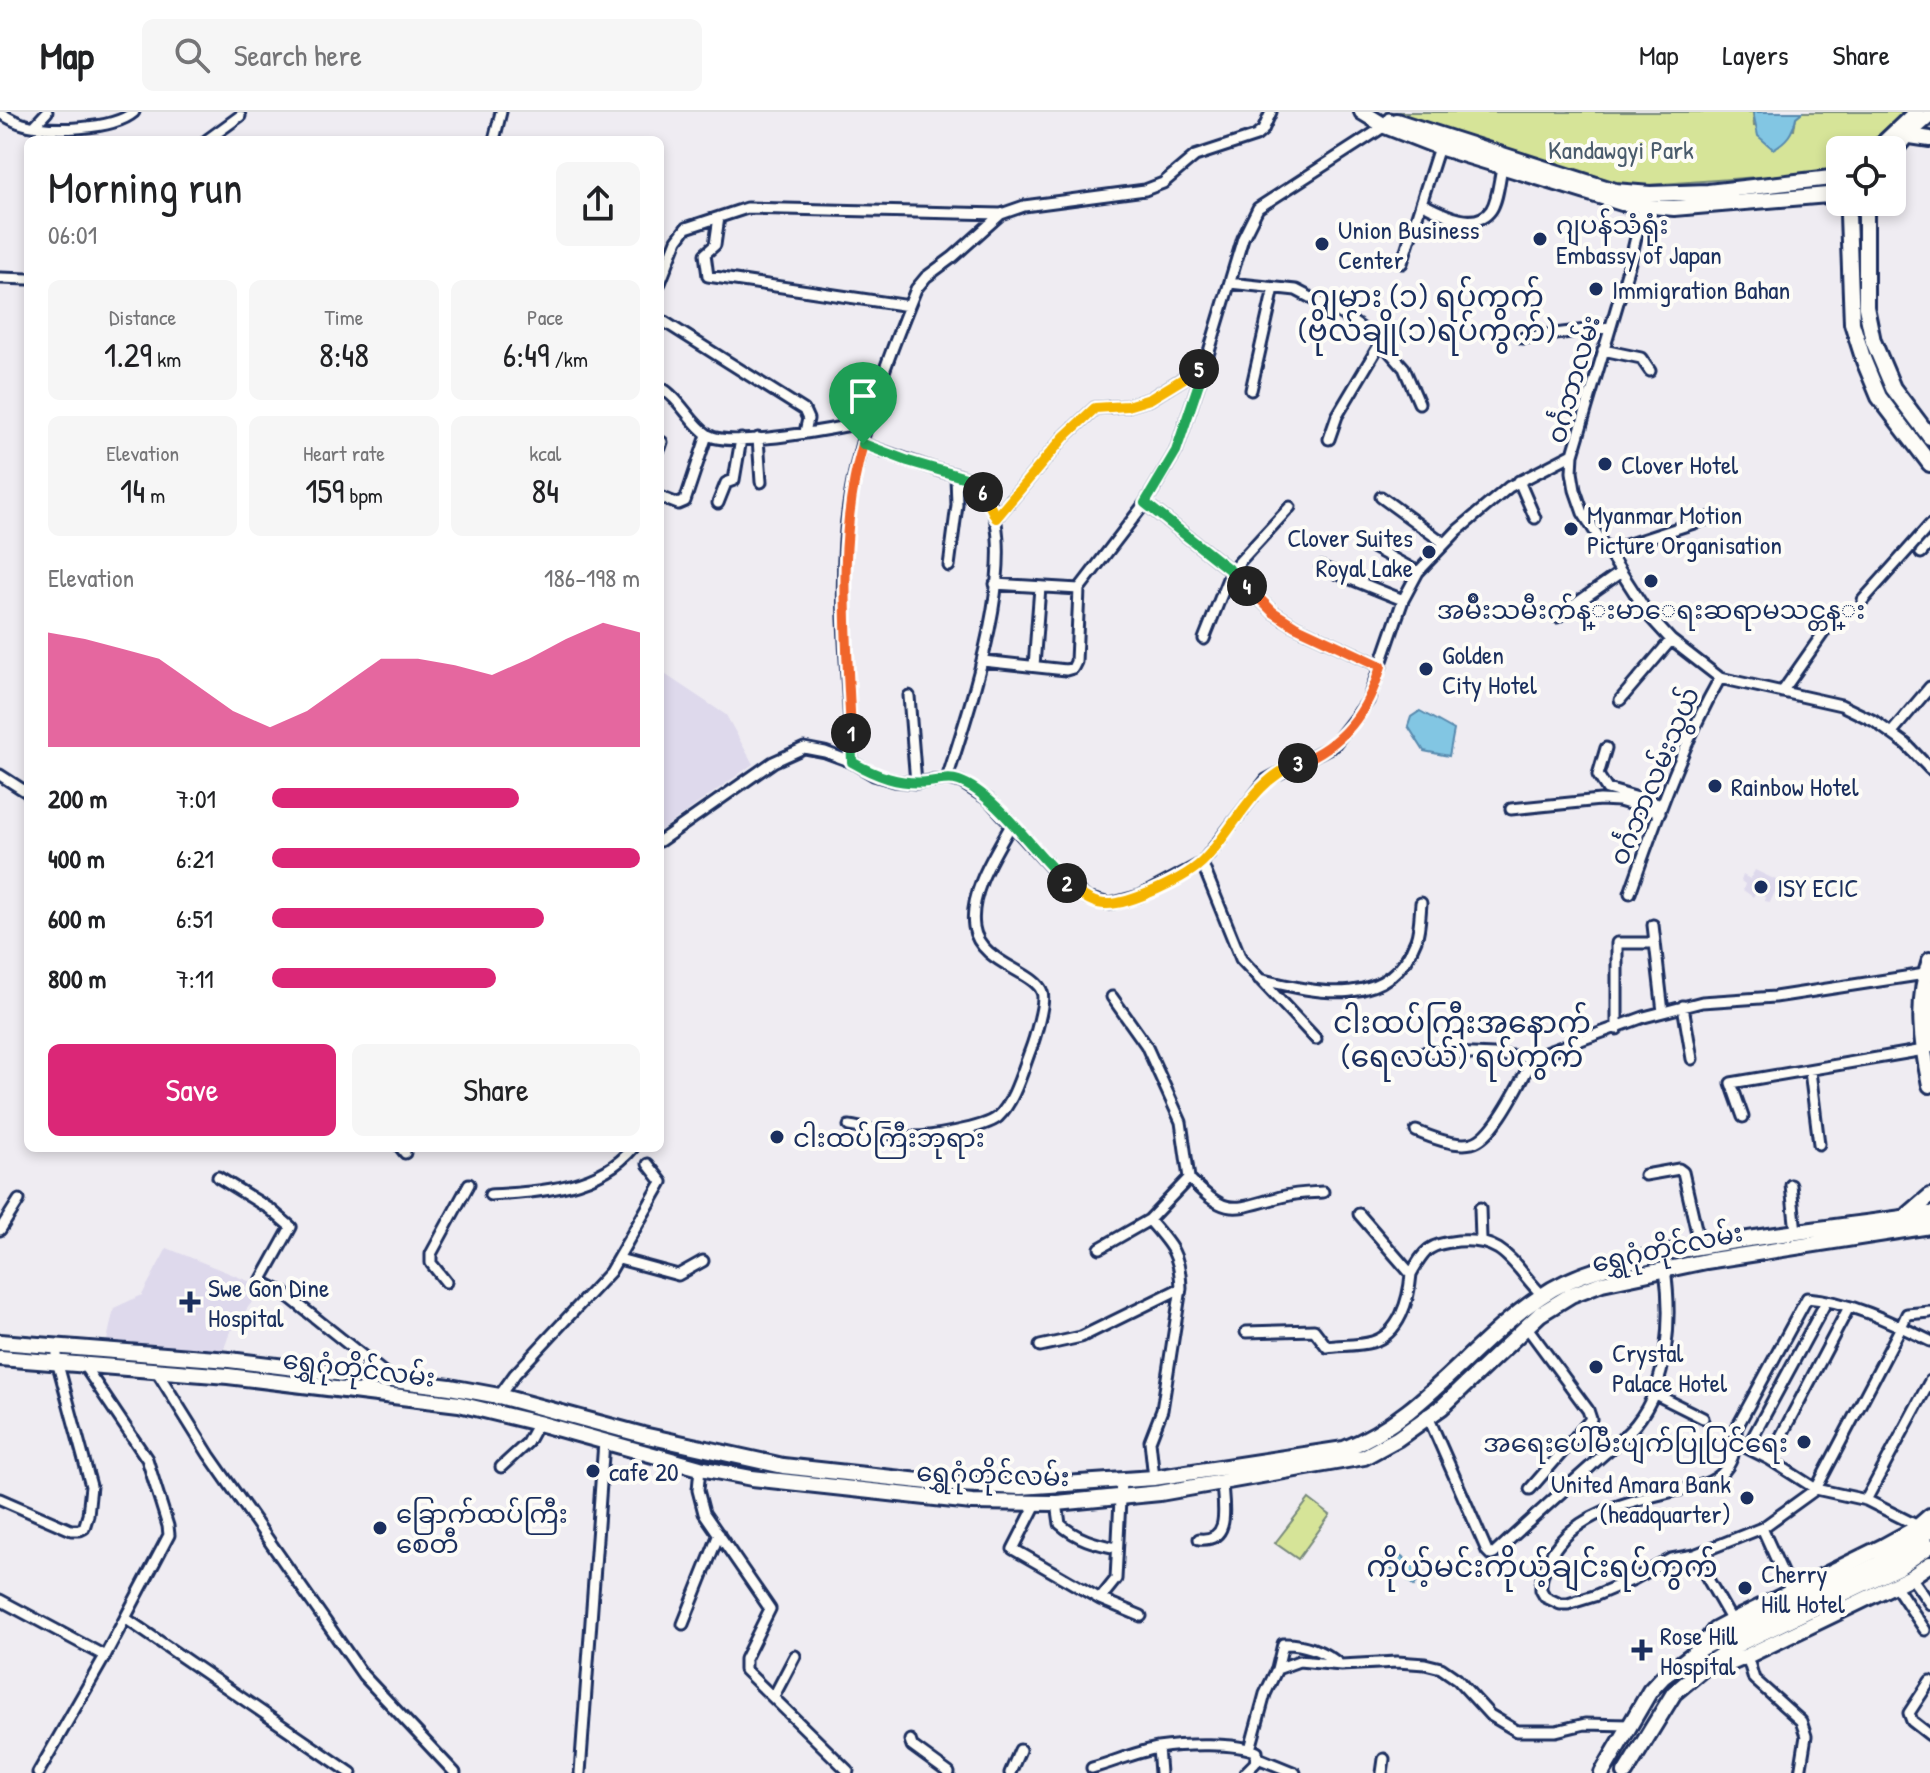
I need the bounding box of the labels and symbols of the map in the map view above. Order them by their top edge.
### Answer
park label: Kandawgyi Park [1548,132,1694,167]
place label: ဂျပန်သံရုံး Embassy of Japan [1556,207,1722,272]
place label: Union Business Center [1338,212,1480,277]
marker: ဂျပန်သံရုံး Embassy of Japan [1531,230,1549,248]
marker: Union Business Center [1313,235,1331,253]
place label: Immigration Bahan [1612,272,1790,307]
district label: ဂျမား (၁) ရပ်ကွက် (ဗိုလ်ချို(၁)ရပ်ကွက်) [1298,275,1556,356]
marker: Immigration Bahan [1587,280,1605,298]
street label: ဝင်္ဂဘာလမ်း [1538,311,1608,447]
pin: 5 [1179,349,1219,389]
pin [829,362,897,444]
place label: Clover Hotel [1621,447,1738,482]
marker: Clover Hotel [1596,455,1614,473]
pin: 6 [963,472,1003,512]
place label: Myanmar Motion Picture Organisation [1587,497,1782,562]
place label: Clover Suites Royal Lake [1287,520,1413,585]
marker: Myanmar Motion Picture Organisation [1562,520,1580,538]
marker: Clover Suites Royal Lake [1420,543,1438,561]
pin: 4 [1227,566,1267,606]
marker: အမ်ိဳးသမီးက်န္းမာေရးဆရာမသင္တန္း [1642,572,1660,590]
place label: အမ်ိဳးသမီးက်န္းမာေရးဆရာမသင္တန္း [1437,592,1865,631]
place label: Golden City Hotel [1442,637,1537,702]
marker: Golden City Hotel [1417,660,1435,678]
street label: ဝင်္ဂဘာလမ်းသွယ် [1601,682,1710,872]
pin: 1 [831,713,871,753]
pin: 3 [1278,743,1318,783]
place label: Rainbow Hotel [1731,769,1859,804]
marker: Rainbow Hotel [1706,777,1724,795]
pin: 2 [1047,863,1087,903]
place label: ISY ECIC [1777,870,1859,905]
marker: ISY ECIC [1752,878,1770,896]
district label: ငါးထပ်ကြီးအနောက် (ရေလယ်) ရပ်ကွက် [1333,1001,1591,1082]
place label: ငါးထပ်ကြီးဘုရား [793,1120,985,1159]
marker: ငါးထပ်ကြီးဘုရား [768,1128,786,1146]
street label: ရွှေဂုံတိုင်လမ်း [1588,1214,1746,1284]
place label: Swe Gon Dine Hospital [208,1270,329,1335]
marker: Swe Gon Dine Hospital [179,1291,201,1313]
place label: Crystal Palace Hotel [1612,1335,1727,1400]
street label: ရွှေဂုံတိုင်လမ်း [280,1341,437,1399]
marker: Crystal Palace Hotel [1587,1358,1605,1376]
place label: အရေးပေါ်မီးပျက်ပြုပြင်ရေး [1483,1425,1788,1464]
marker: အရေးပေါ်မီးပျက်ပြုပြင်ရေး [1795,1433,1813,1451]
place label: cafe 20 [609,1454,679,1489]
street label: ရွှေဂုံတိုင်လမ်း [916,1454,1070,1498]
marker: cafe 20 [584,1462,602,1480]
place label: United Amara Bank (headquarter) [1551,1466,1731,1531]
marker: United Amara Bank (headquarter) [1738,1489,1756,1507]
place label: ခြောက်ထပ်ကြီး စေတီ [396,1496,568,1561]
marker: ခြောက်ထပ်ကြီး စေတီ [371,1519,389,1537]
district label: ကိုယ့်မင်းကိုယ့်ချင်းရပ်ကွက် [1366,1545,1718,1592]
place label: Cherry Hill Hotel [1761,1556,1845,1621]
marker: Cherry Hill Hotel [1736,1579,1754,1597]
place label: Rose Hill Hospital [1660,1618,1739,1683]
marker: Rose Hill Hospital [1631,1639,1653,1661]

